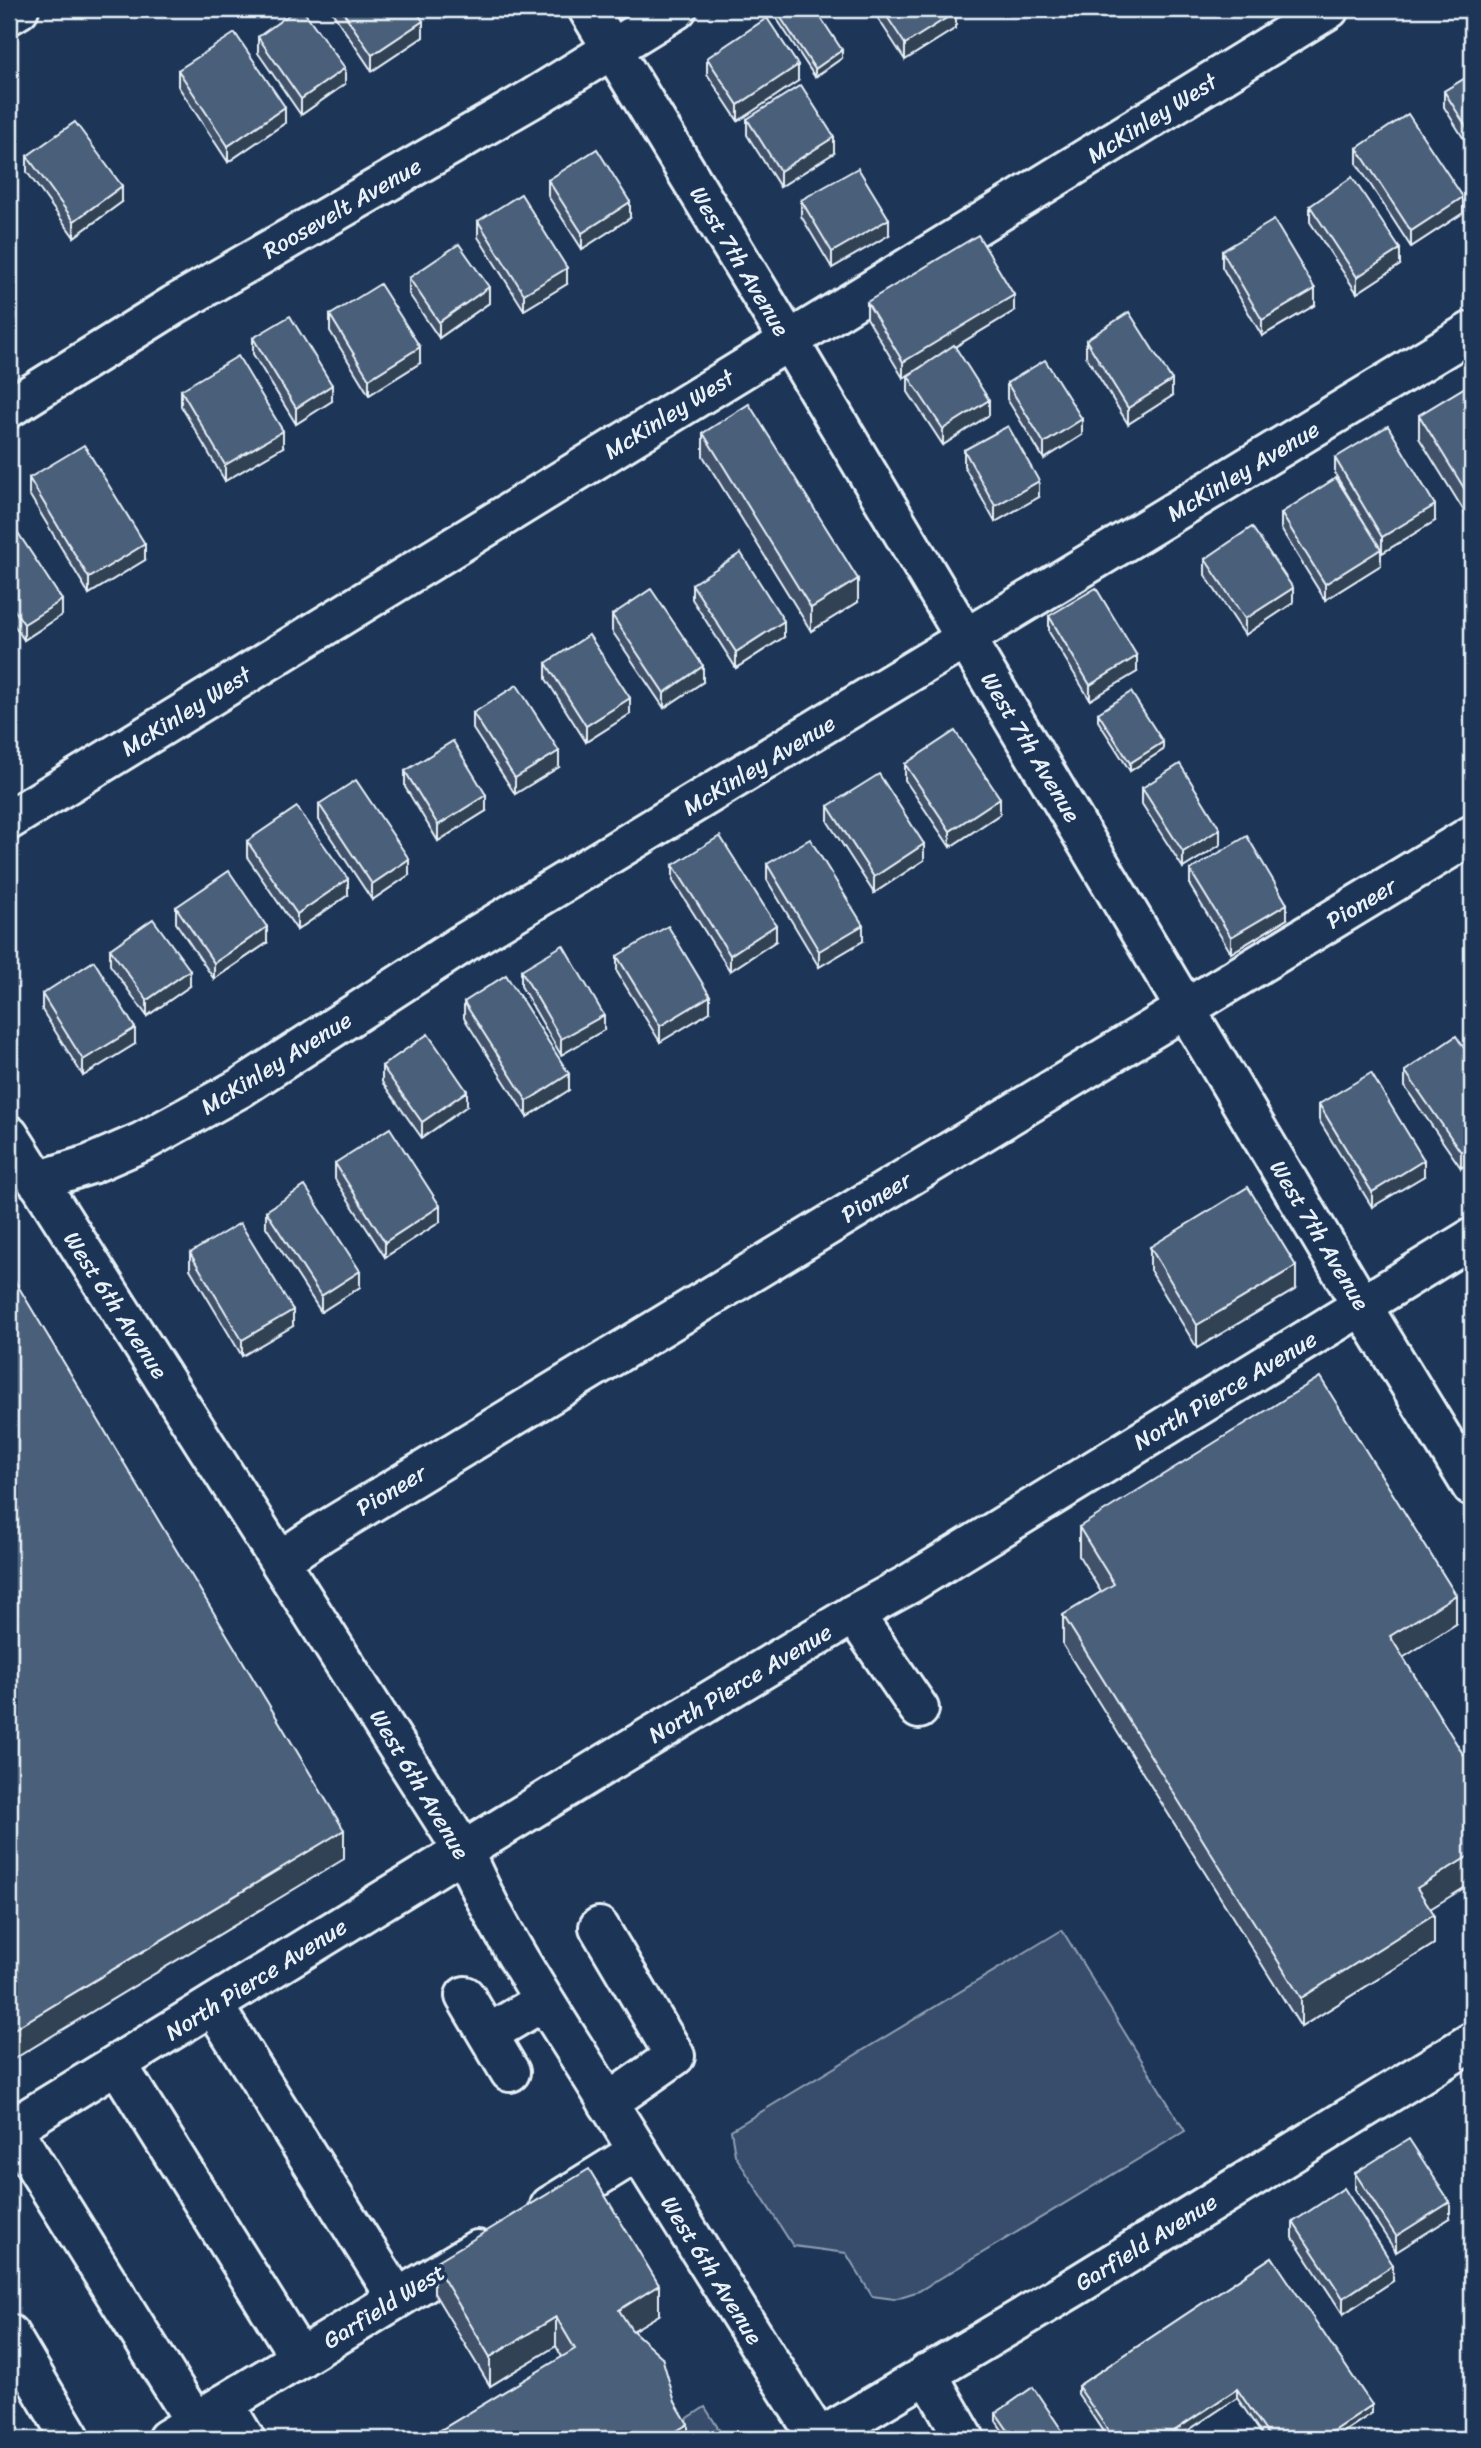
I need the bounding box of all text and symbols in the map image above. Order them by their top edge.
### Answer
street label: McKinley West [1079,61,1227,175]
street label: Roosevelt Avenue [255,146,430,271]
street label: West 7th Avenue [678,178,801,345]
street label: McKinley West [596,357,744,471]
street label: McKinley Avenue [1159,409,1328,533]
street label: McKinley West [113,654,261,768]
street label: West 7th Avenue [969,664,1092,831]
street label: McKinley Avenue [675,703,844,827]
street label: Pioneer [1318,865,1406,941]
street label: McKinley Avenue [192,1000,361,1127]
street label: West 7th Avenue [1258,1152,1381,1319]
street label: Pioneer [833,1159,921,1235]
street label: West 6th Avenue [52,1223,179,1388]
street label: North Pierce Avenue [1125,1319,1326,1462]
street label: Pioneer [348,1452,436,1528]
street label: North Pierce Avenue [640,1612,841,1755]
street label: West 6th Avenue [358,1701,481,1868]
street label: North Pierce Avenue [157,1907,356,2052]
street label: Garfield Avenue [1067,2182,1226,2303]
street label: West 6th Avenue [649,2187,774,2353]
street label: Garfield West [315,2252,454,2360]

